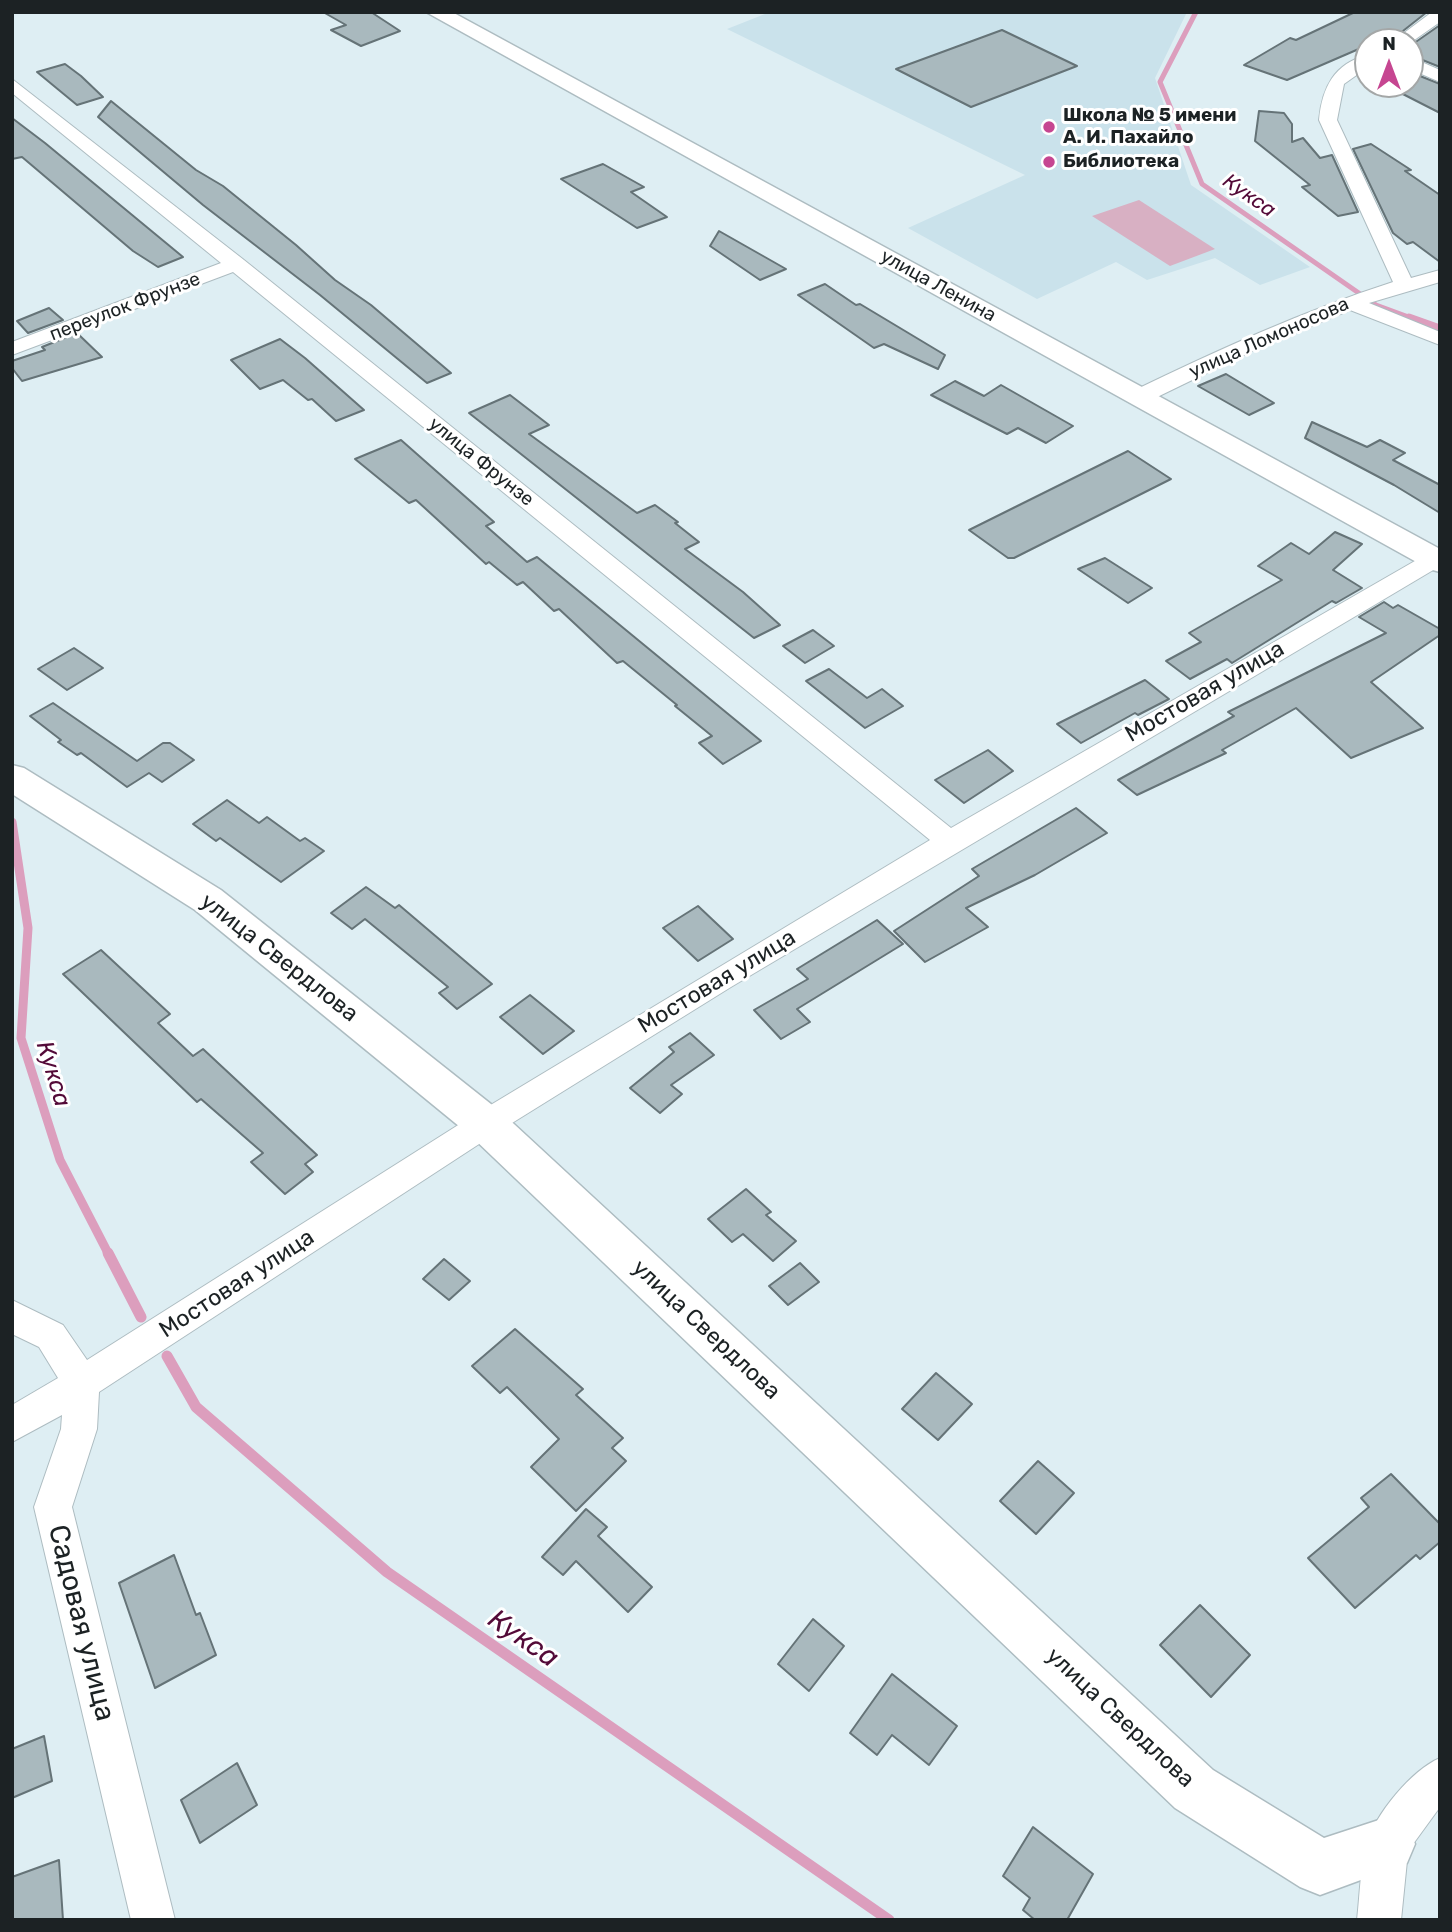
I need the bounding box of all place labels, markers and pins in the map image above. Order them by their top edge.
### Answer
place label: Школа № 5 имени А. И. Пахайло [1063,105,1236,149]
marker: Школа № 5 имени А. И. Пахайло [1041,119,1057,135]
place label: Библиотека [1063,151,1179,173]
marker: Библиотека [1041,154,1057,170]

